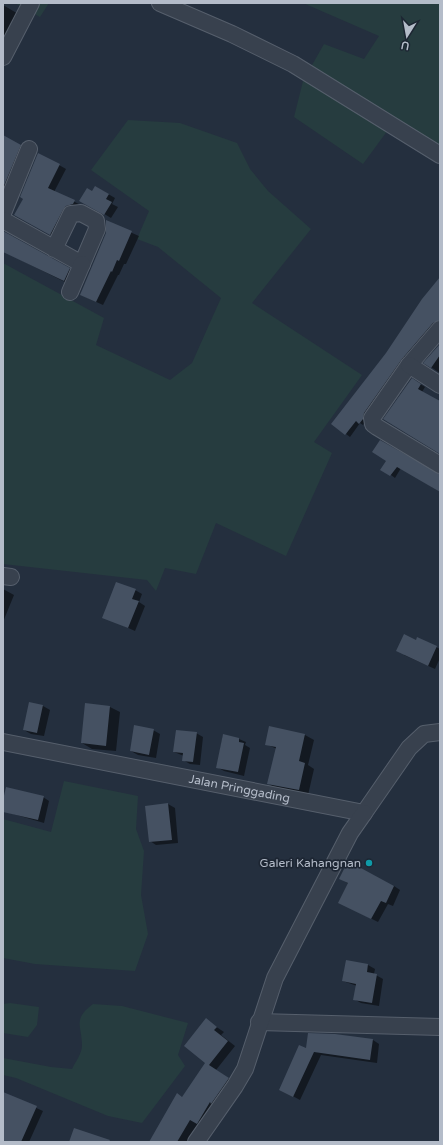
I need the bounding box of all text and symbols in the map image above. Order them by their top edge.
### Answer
north arrow [387,16,427,56]
text: U [400,38,411,53]
street label: Jalan Pringgading [188,772,291,805]
place label: Galeri Kahangnan [260,856,361,870]
marker: Galeri Kahangnan [364,858,374,868]

